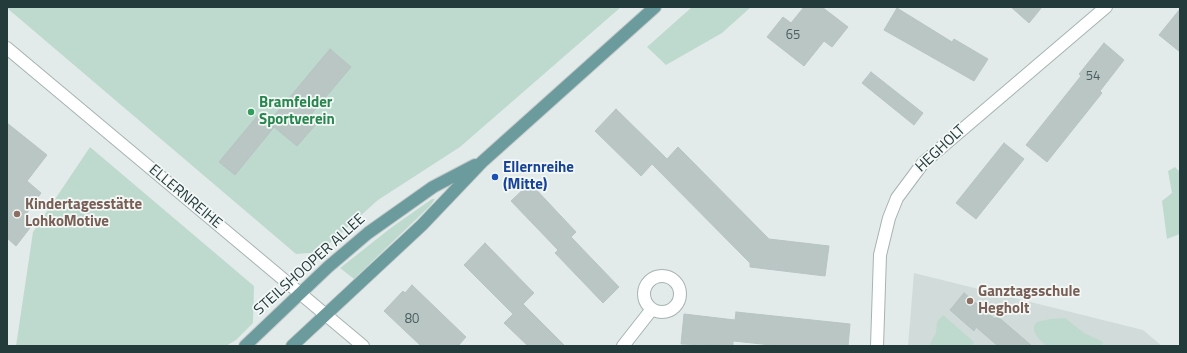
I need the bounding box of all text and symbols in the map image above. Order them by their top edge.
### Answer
house number: 65 [786,28,800,44]
house number: 54 [1086,69,1100,85]
place label: Bramfelder Sportverein [259,94,335,129]
marker: Bramfelder Sportverein [246,107,256,117]
street label: HEGHOLT [912,122,970,176]
place label: Ellernreihe (Mitte) [503,159,574,194]
street label: ELLERNREIHE [145,161,225,233]
marker: Ellernreihe (Mitte) [490,172,500,182]
place label: Kindertagesstätte LohkoMotive [25,196,142,231]
marker: Kindertagesstätte LohkoMotive [12,209,22,219]
street label: STEILSHOOPER ALLEE [251,211,369,319]
place label: Ganztagsschule Hegholt [978,283,1080,318]
marker: Ganztagsschule Hegholt [965,296,975,306]
house number: 80 [405,312,419,328]

